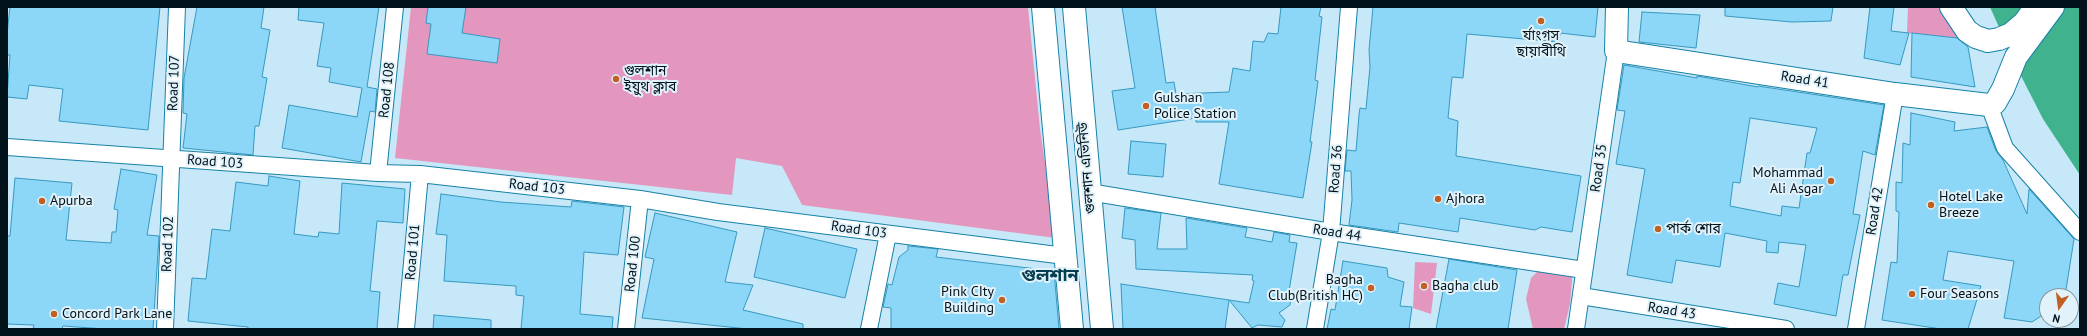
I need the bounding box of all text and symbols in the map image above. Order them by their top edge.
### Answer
marker: র্যাংগস ছায়াবীথি [1536,16,1546,26]
place label: র্যাংগস ছায়াবীথি [1516,28,1566,60]
street label: Road 107 [165,55,183,111]
street label: Road 108 [376,61,398,119]
place label: গুলশান ইয়ুথ ক্লাব [624,63,676,96]
street label: Road 41 [1780,68,1830,92]
marker: গুলশান ইয়ুথ ক্লাব [611,74,621,84]
place label: Gulshan Police Station [1154,90,1236,122]
marker: Gulshan Police Station [1141,101,1151,111]
street label: গুলশান এভিনিউ [1075,121,1099,215]
street label: Road 35 [1587,143,1611,193]
street label: Road 36 [1326,144,1346,194]
street label: Road 103 [186,152,244,172]
place label: Mohammad Ali Asgar [1753,165,1823,198]
street label: Road 103 [508,176,566,198]
marker: Mohammad Ali Asgar [1826,176,1836,186]
street label: Road 42 [1863,186,1887,236]
place label: Hotel Lake Breeze [1939,189,2003,222]
place label: Ajhora [1446,191,1485,207]
place label: Apurba [50,193,93,209]
marker: Ajhora [1433,194,1443,204]
marker: Apurba [37,196,47,206]
marker: Hotel Lake Breeze [1926,200,1936,210]
street label: Road 102 [159,216,177,272]
street label: Road 103 [830,218,888,242]
street label: Road 44 [1312,221,1362,245]
place label: পার্ক শোর [1666,221,1721,237]
street label: Road 101 [402,223,424,281]
marker: পার্ক শোর [1653,224,1663,234]
street label: Road 100 [622,235,644,293]
district label: গুলশান [1021,265,1079,287]
place label: Bagha Club(British HC) [1268,272,1363,304]
place label: Bagha club [1432,278,1498,294]
marker: Bagha club [1419,281,1429,291]
marker: Bagha Club(British HC) [1366,283,1376,293]
place label: Pink CIty Building [941,284,994,316]
place label: Four Seasons [1920,286,1999,302]
north arrow [2039,288,2079,328]
marker: Four Seasons [1907,289,1917,299]
marker: Pink CIty Building [997,295,1007,305]
street label: Road 43 [1647,299,1697,323]
place label: Concord Park Lane [62,306,172,322]
marker: Concord Park Lane [49,309,59,319]
text: N [2051,311,2062,326]

